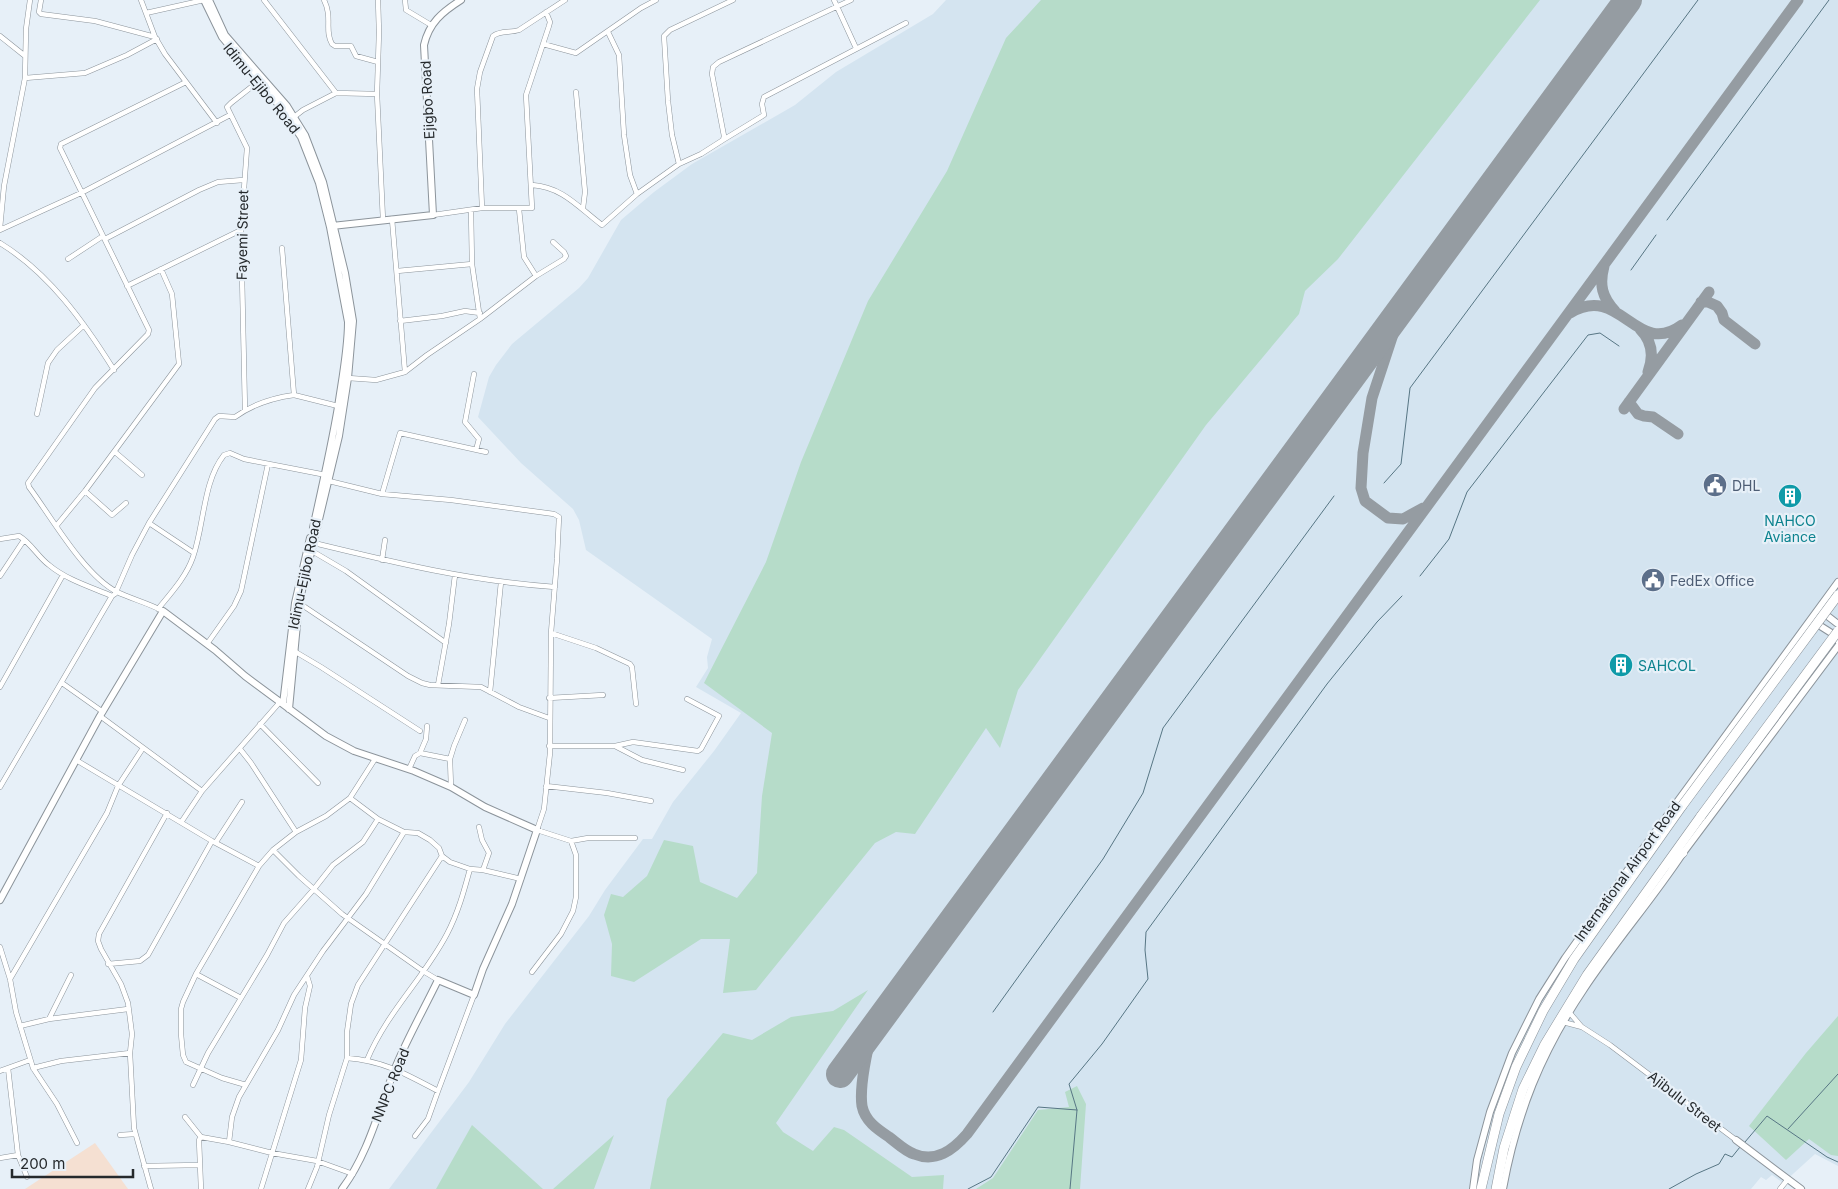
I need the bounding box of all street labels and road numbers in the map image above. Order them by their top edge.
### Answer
street label: Idimu-Ejibo Road [220,39,304,137]
street label: Ejigbo Road [416,60,438,140]
street label: Fayemi Street [233,189,251,280]
street label: Idimu-Ejibo Road [284,517,324,631]
street label: International Airport Road [1570,797,1684,945]
street label: NNPC Road [368,1046,412,1124]
street label: Ajibulu Street [1645,1067,1725,1135]

